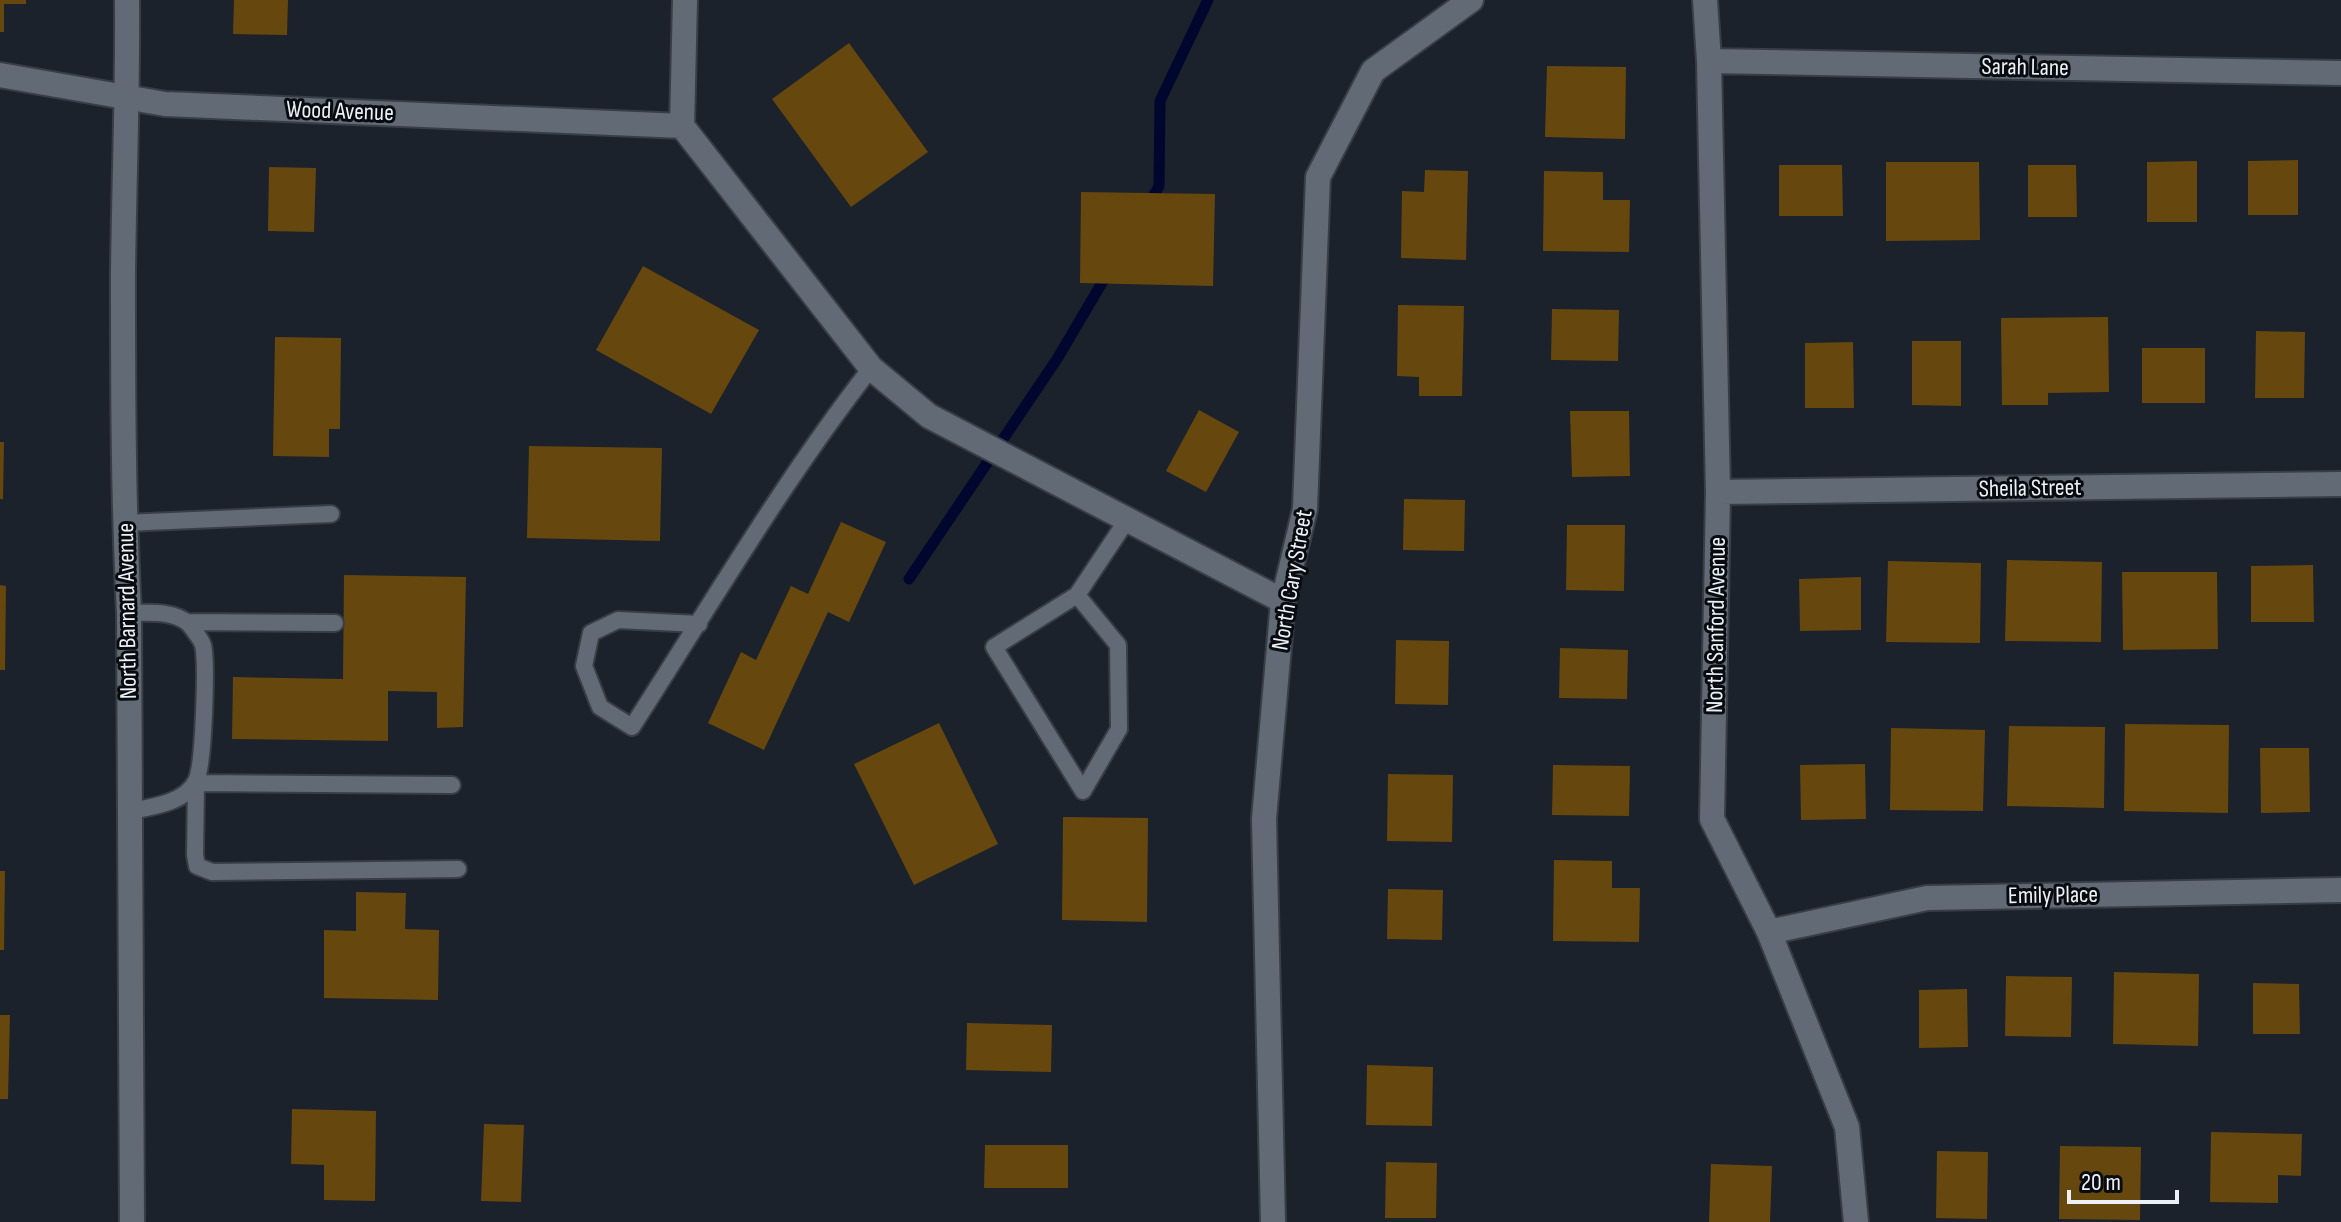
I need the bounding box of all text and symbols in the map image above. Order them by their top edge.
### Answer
street label: Sarah Lane [1981,52,2069,82]
street label: Wood Avenue [286,95,394,127]
street label: Sheila Street [1978,473,2082,503]
street label: North Cary Street [1265,508,1319,652]
street label: North Barnard Avenue [111,523,143,699]
street label: North Sanford Avenue [1700,537,1732,713]
street label: Emily Place [2008,880,2098,910]
scale bar [2069,1154,2177,1204]
text: 20 m [2081,1168,2121,1197]

